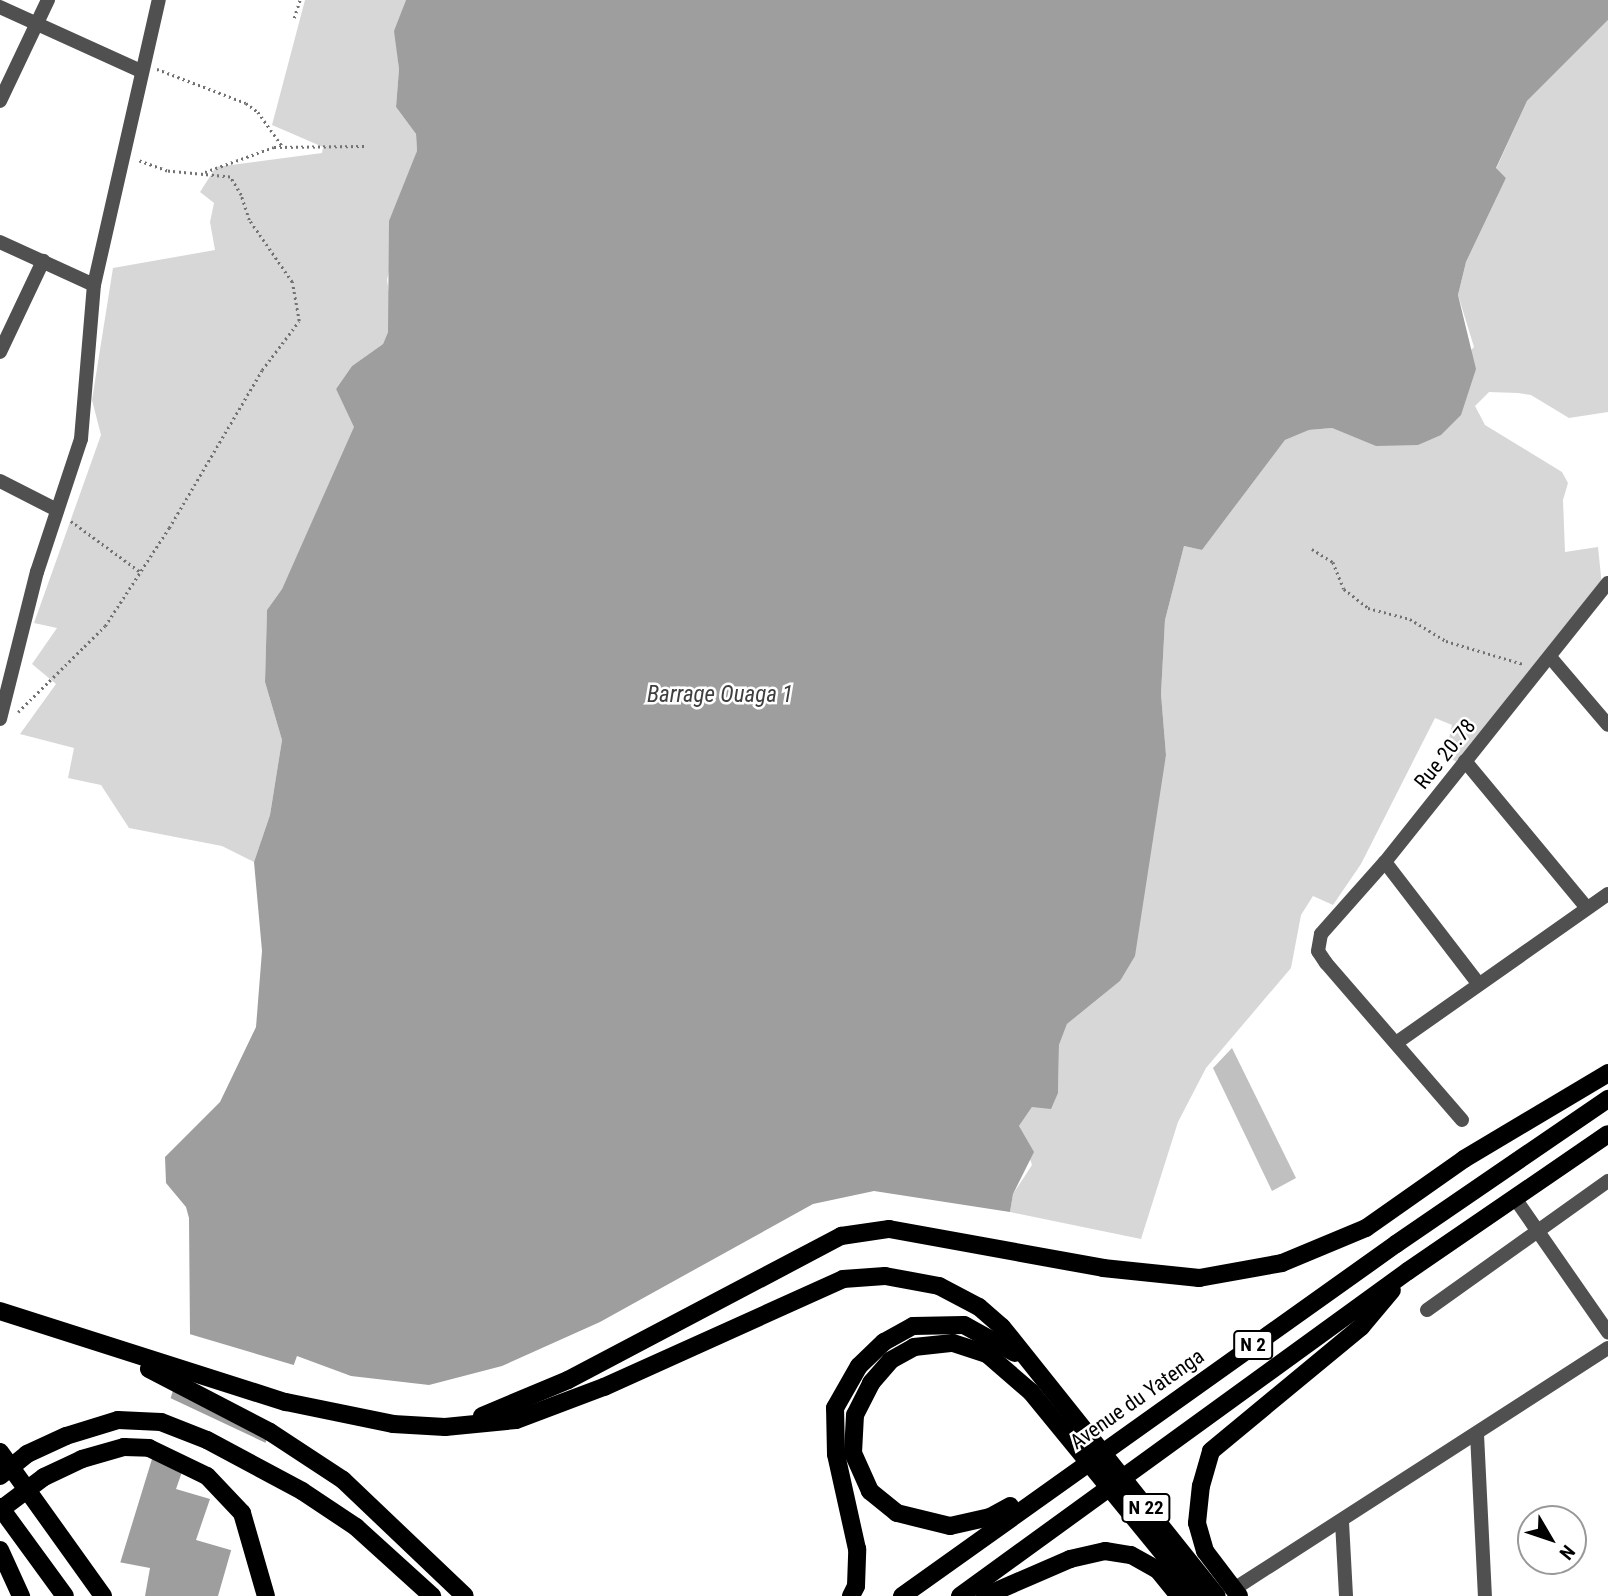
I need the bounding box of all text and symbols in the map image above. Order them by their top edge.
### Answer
water label: Barrage Ouaga 1 [647,681,793,709]
street label: Rue 20.78 [1409,714,1481,794]
road number: N 2 [1232,1330,1274,1360]
street label: Avenue du Yatenga [1065,1343,1209,1455]
road number: N 22 [1120,1492,1172,1524]
north arrow [1517,1505,1587,1575]
text: N [1555,1541,1580,1564]

